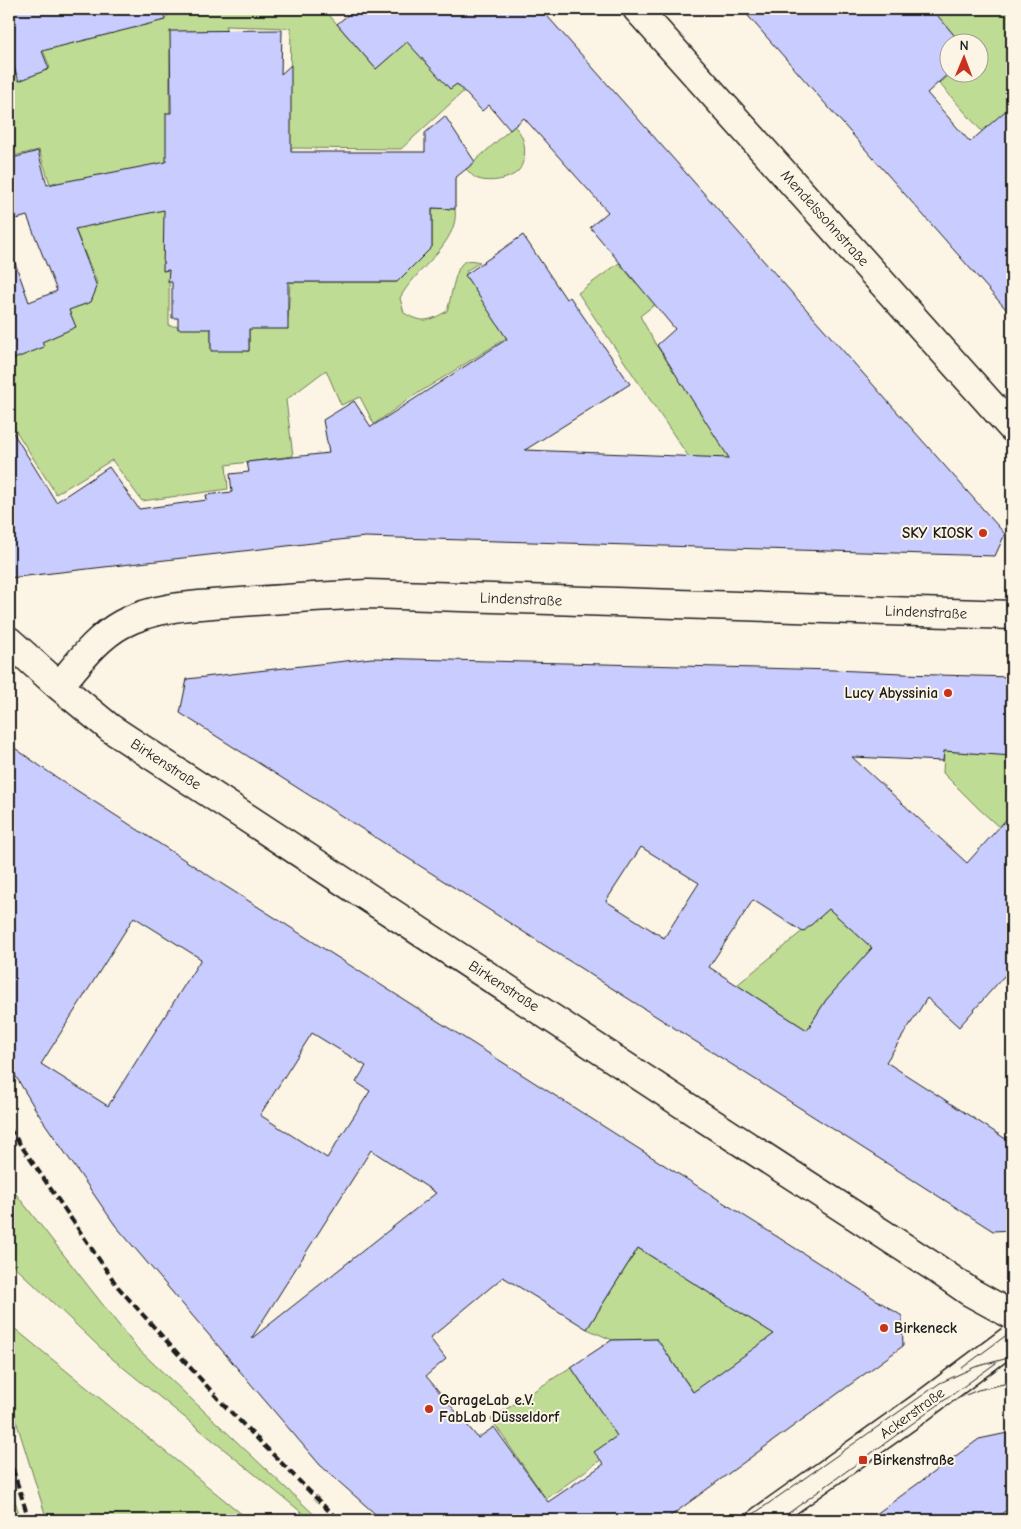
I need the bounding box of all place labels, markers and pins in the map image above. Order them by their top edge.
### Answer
place label: SKY KIOSK [902,524,974,542]
marker: SKY KIOSK [977,527,989,539]
place label: Lucy Abyssinia [845,684,938,702]
marker: Lucy Abyssinia [942,687,954,699]
place label: Birkeneck [894,1319,958,1337]
marker: Birkeneck [878,1322,890,1334]
place label: GarageLab e.V. FabLab Düsseldorf [439,1391,560,1426]
marker: GarageLab e.V. FabLab Düsseldorf [423,1403,435,1415]
place label: Birkenstraße [873,1451,954,1469]
marker: Birkenstraße [857,1454,869,1466]

